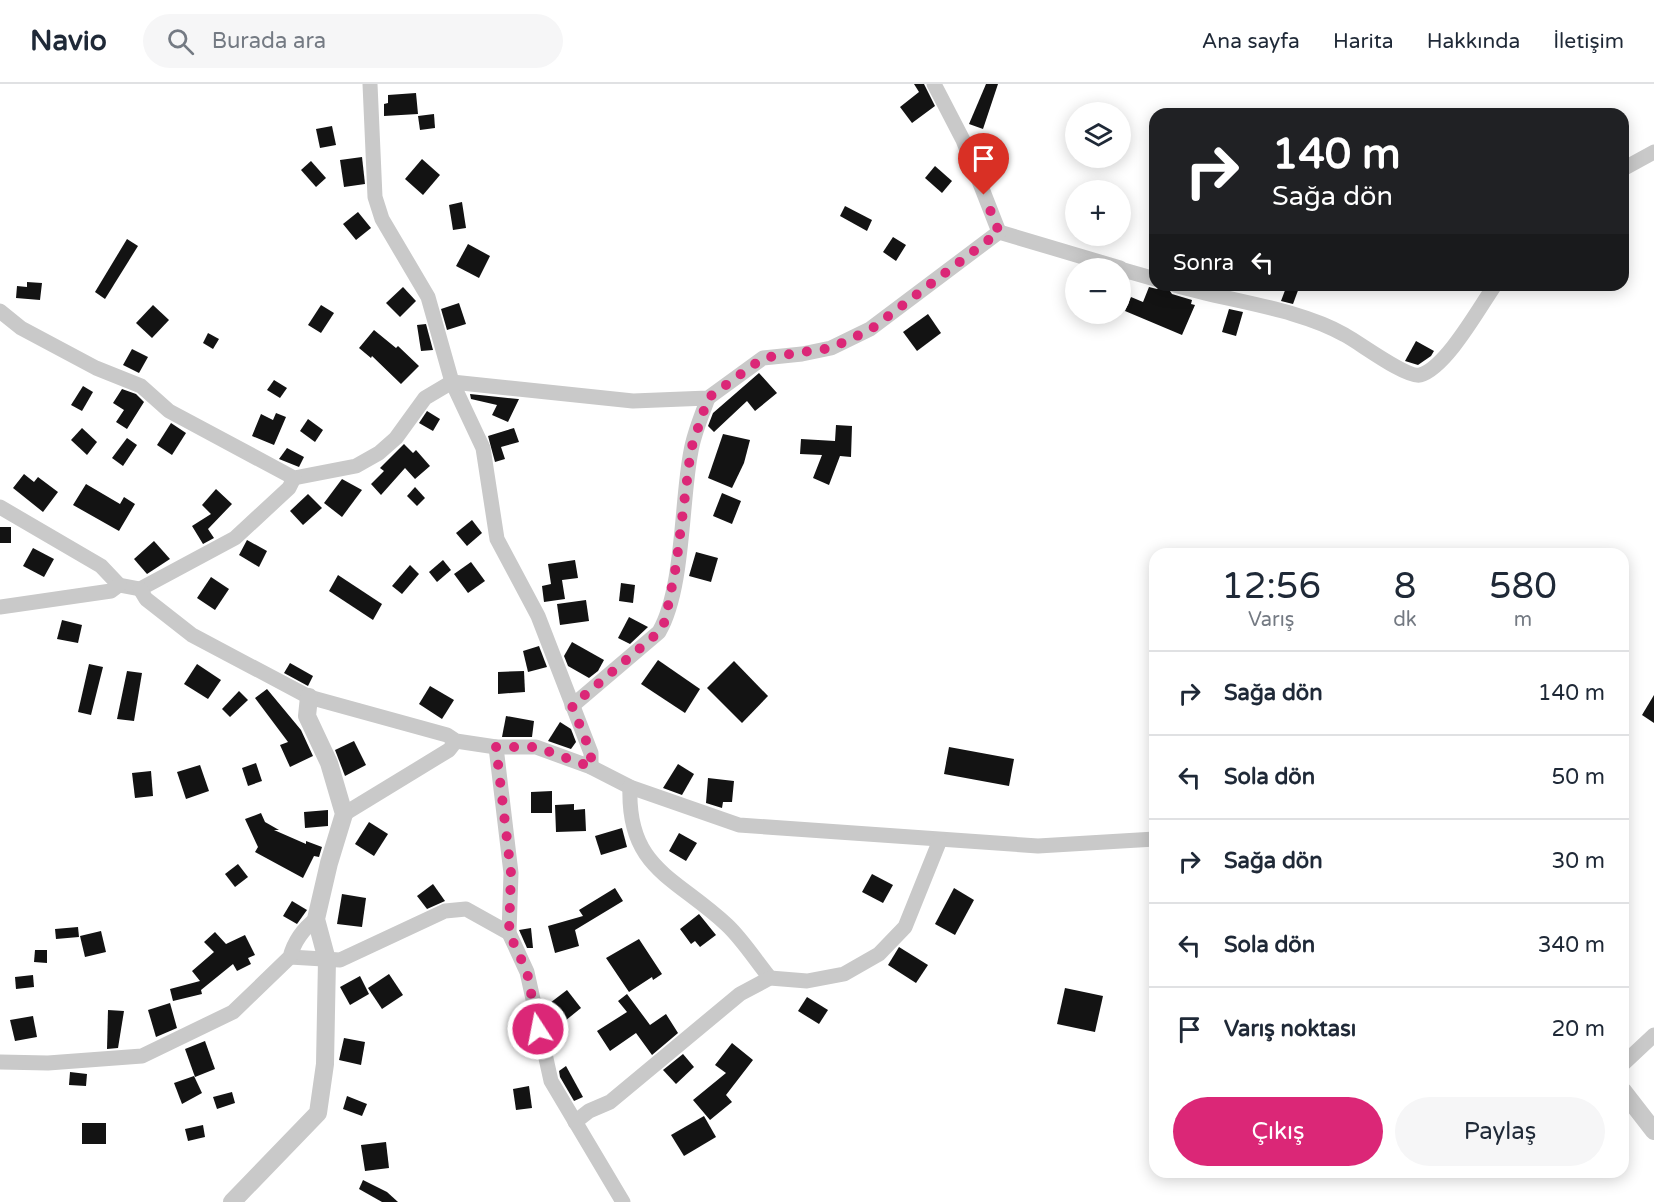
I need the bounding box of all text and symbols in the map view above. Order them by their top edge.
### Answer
search box [143,14,563,68]
text: Navio [30,24,107,58]
icon: search [164,25,197,58]
text: Burada ara [212,28,326,54]
text: Ana sayfa [1202,29,1300,54]
text: Harita [1333,29,1394,54]
text: Hakkında [1427,29,1520,54]
text: İletişim [1553,29,1624,54]
map controls [1065,102,1131,324]
button: layers [1065,102,1131,168]
text: 140 m [1272,129,1401,180]
icon: right [1173,132,1251,210]
pin [958,133,1009,195]
icon: arrive [967,142,1000,175]
button: + [1065,180,1131,246]
text: Sağa dön [1272,180,1393,213]
icon: left [1246,246,1279,279]
text: Sonra [1173,250,1234,276]
button: − [1065,258,1131,324]
text: 12:56 [1221,565,1321,608]
text: 8 [1394,565,1416,608]
text: 580 [1489,565,1557,608]
text: Varış [1248,608,1294,632]
text: dk [1393,608,1417,632]
text: m [1514,608,1532,632]
icon: right [1173,677,1206,710]
text: Sağa dön [1224,680,1323,706]
text: 140 m [1538,680,1605,706]
icon: left [1173,761,1206,794]
text: Sola dön [1224,764,1315,790]
text: 50 m [1551,764,1605,790]
icon: right [1173,845,1206,878]
text: Sağa dön [1224,848,1323,874]
text: 30 m [1551,848,1605,874]
icon: left [1173,929,1206,962]
text: Sola dön [1224,932,1315,958]
text: 340 m [1538,932,1605,958]
position arrow [506,997,570,1061]
icon: arrive [1173,1013,1206,1046]
text: Varış noktası [1224,1016,1356,1042]
text: 20 m [1551,1016,1605,1042]
button: Çıkış [1173,1097,1383,1166]
button: Paylaş [1395,1097,1605,1166]

